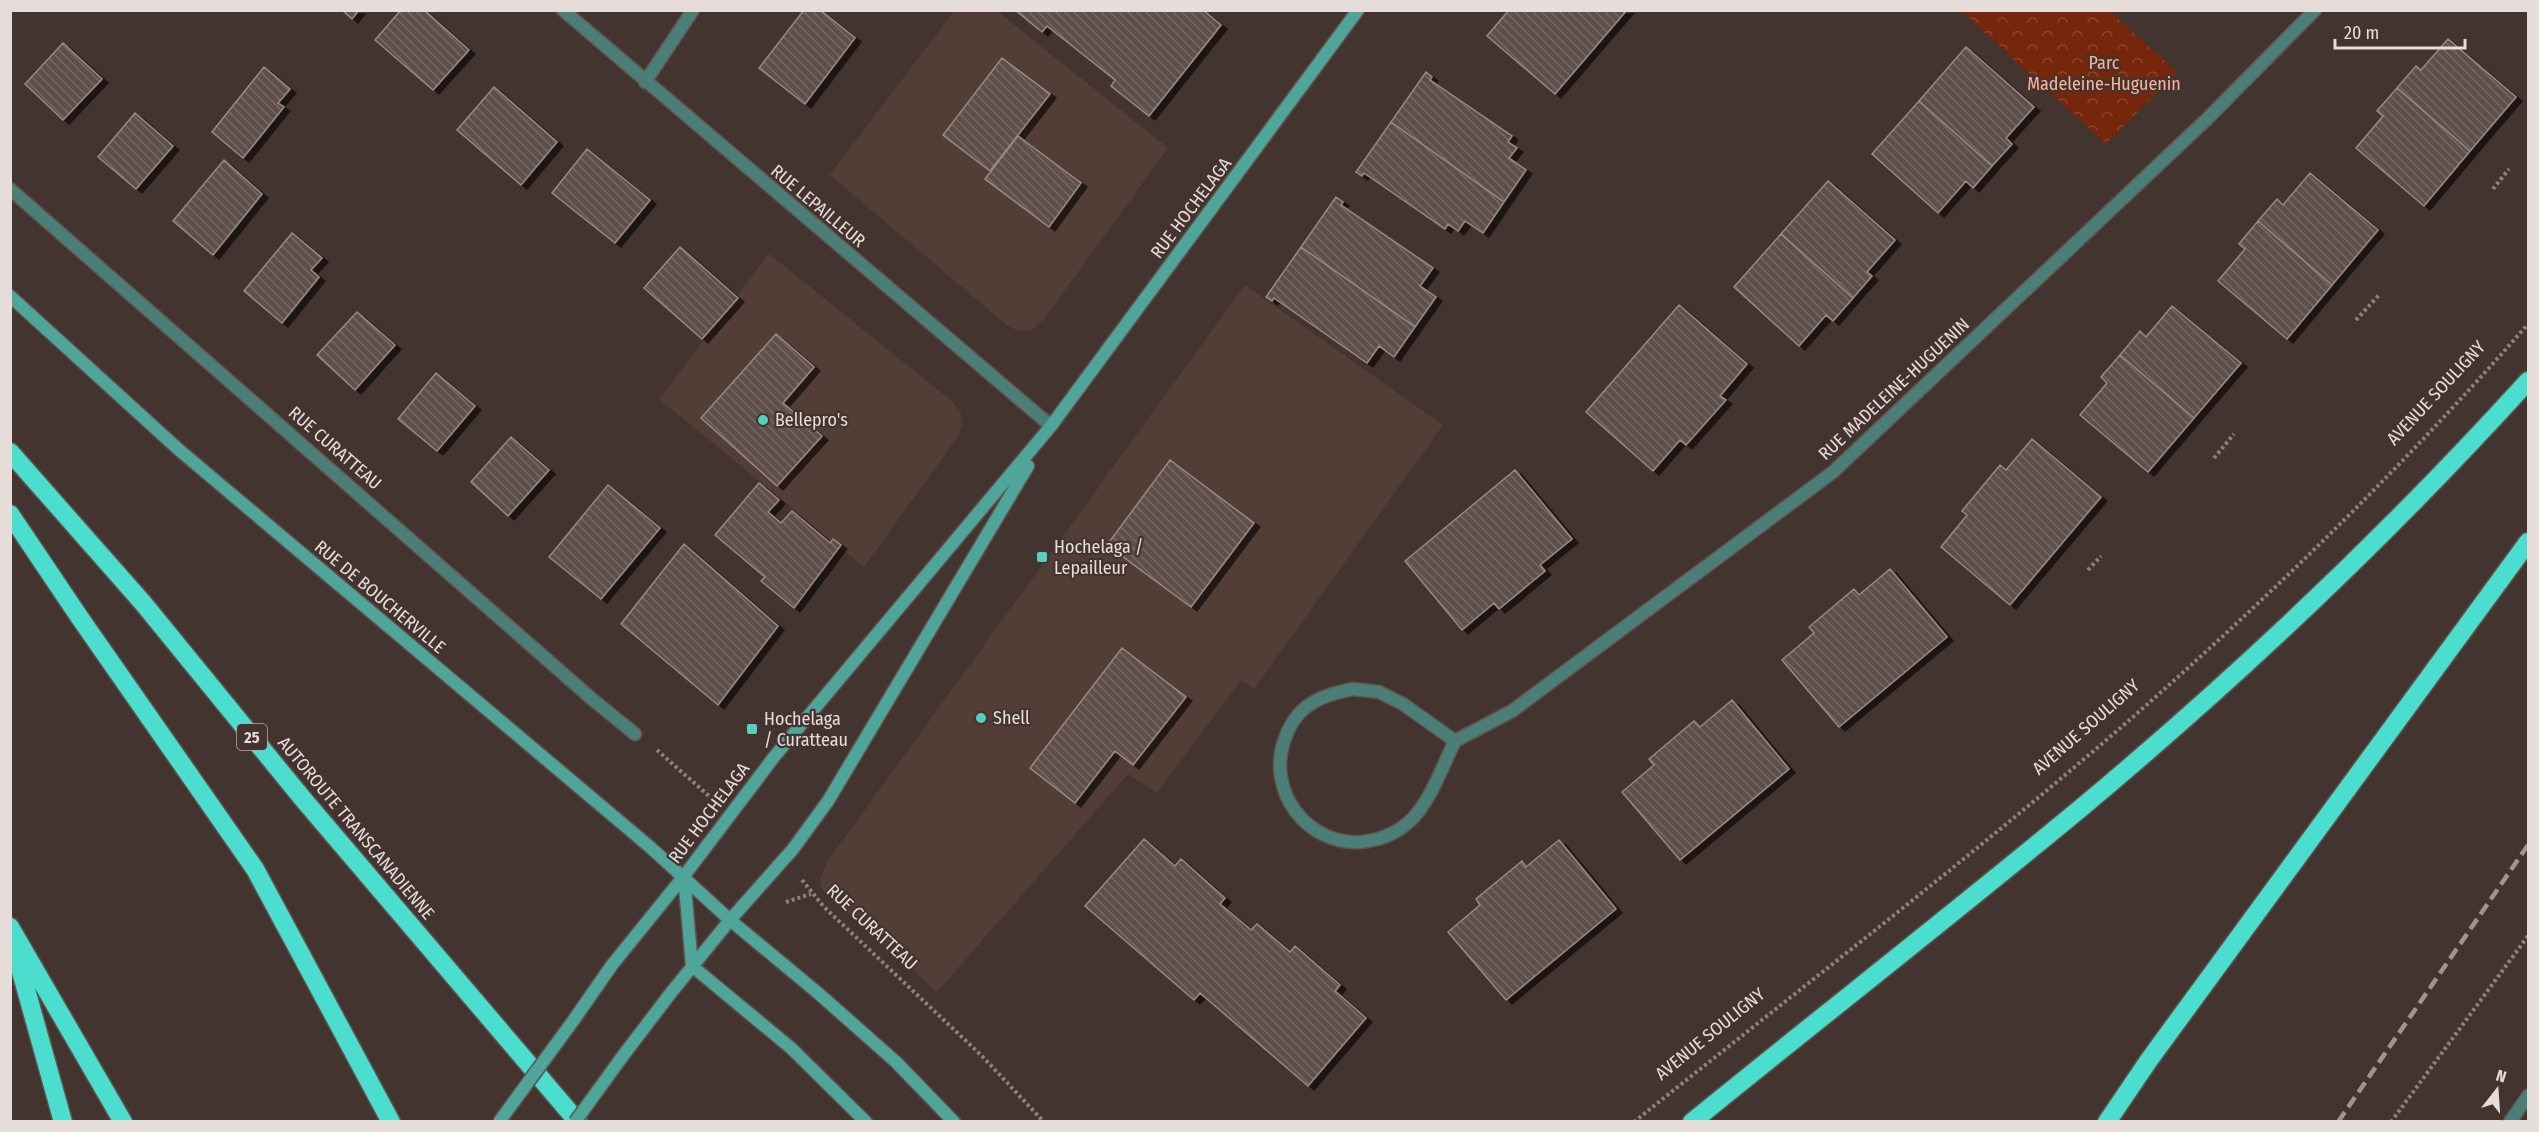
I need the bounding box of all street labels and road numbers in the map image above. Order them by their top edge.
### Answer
street label: RUE HOCHELAGA [1146,153,1236,263]
street label: RUE LEPAILLEUR [766,160,870,252]
street label: RUE MADELEINE-HUGUENIN [1814,313,1974,465]
street label: AVENUE SOULIGNY [2382,336,2490,450]
street label: RUE CURATTEAU [284,402,386,494]
street label: RUE DE BOUCHERVILLE [310,536,450,658]
street label: AVENUE SOULIGNY [2028,674,2144,779]
road number: 25 [237,724,267,750]
street label: AUTOROUTE TRANSCANADIENNE [273,732,439,924]
street label: RUE HOCHELAGA [664,758,754,868]
street label: RUE CURATTEAU [822,879,922,975]
street label: AVENUE SOULIGNY [1651,983,1769,1085]

